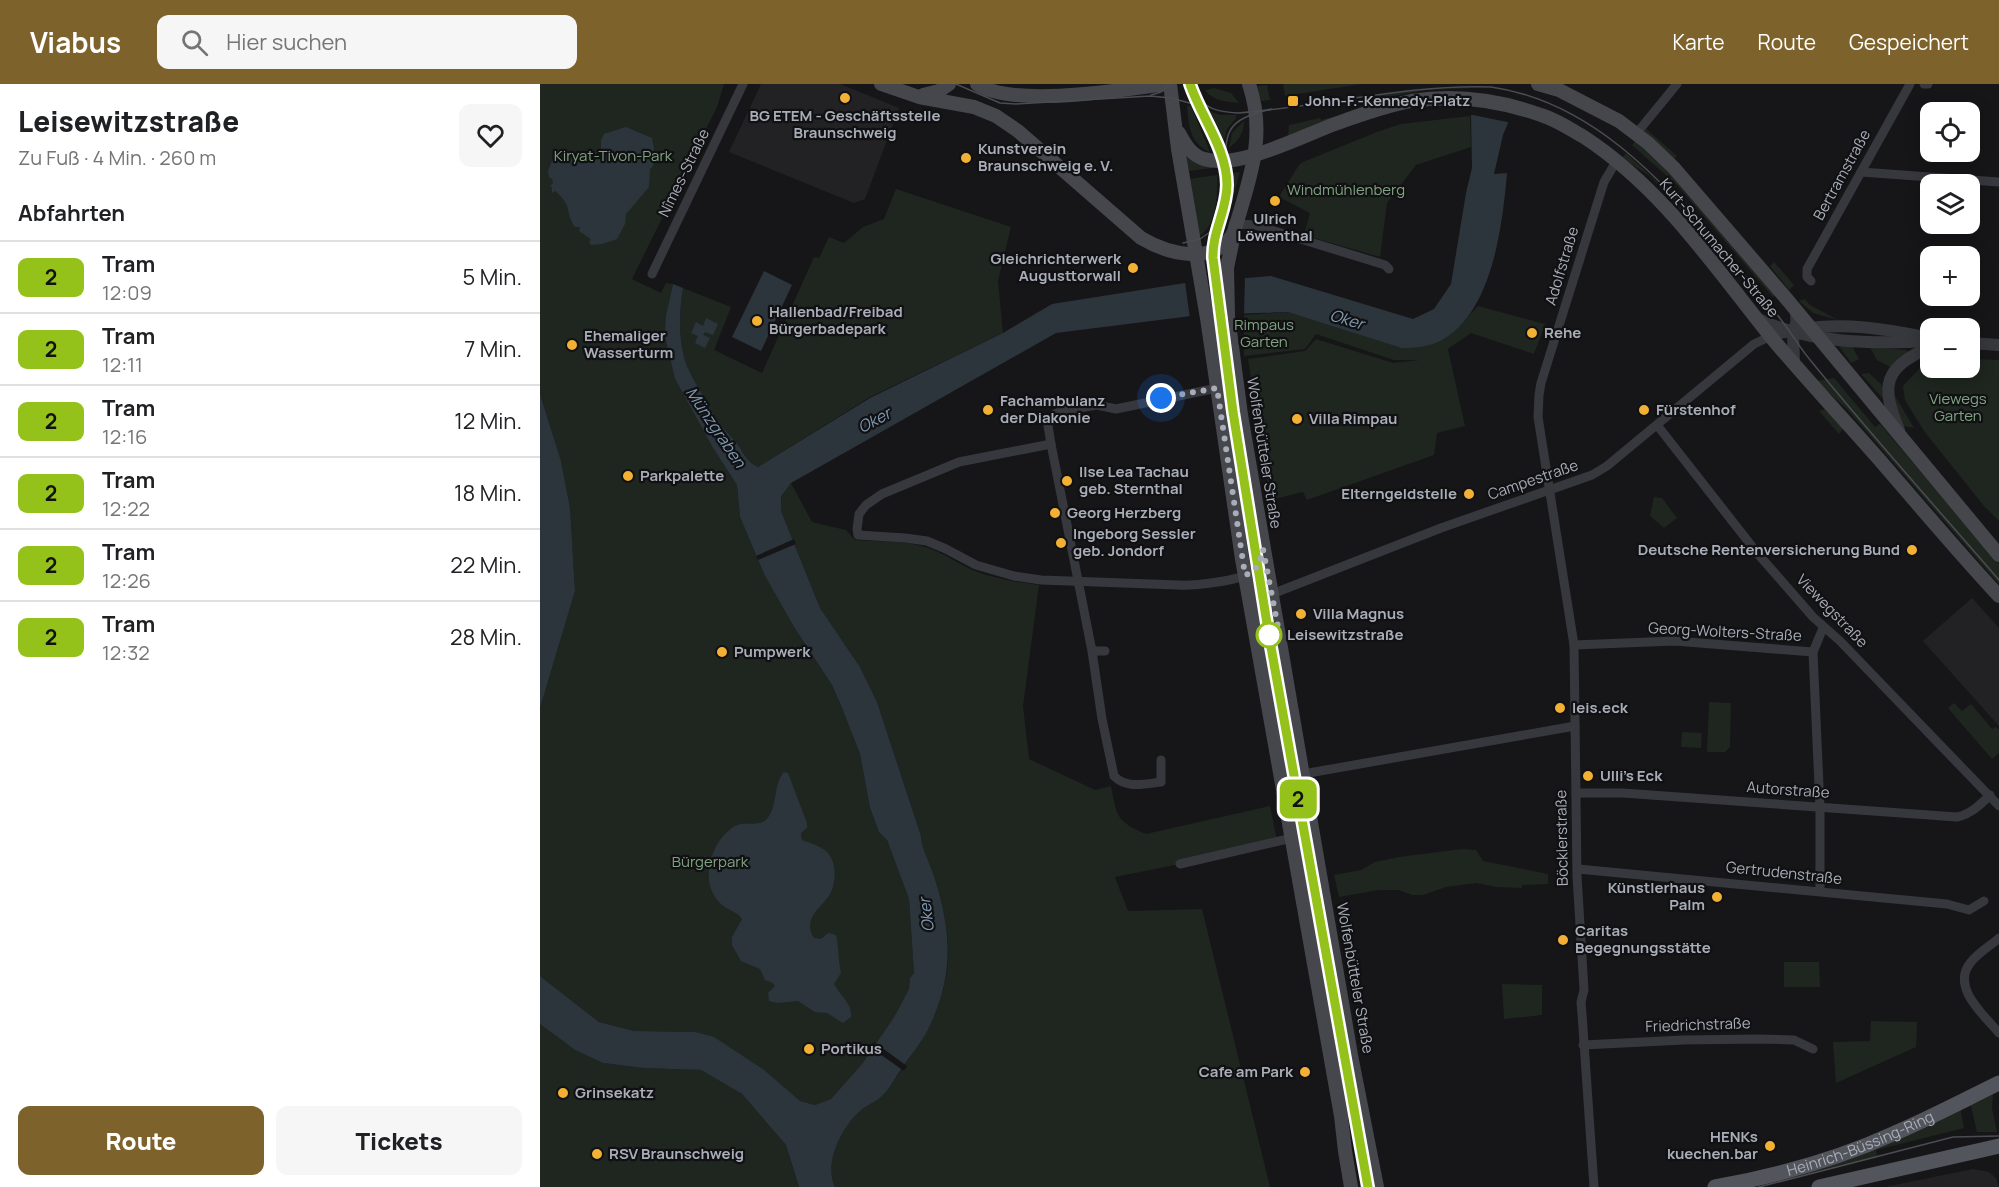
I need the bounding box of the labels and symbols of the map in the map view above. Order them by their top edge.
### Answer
place label: John-F.-Kennedy-Platz [1305,90,1470,111]
marker: BG ETEM - Geschäftsstelle Braunschweig [838,91,852,105]
marker: John-F.-Kennedy-Platz [1286,94,1300,108]
place label: BG ETEM - Geschäftsstelle Braunschweig [750,105,940,143]
street label: Nîmes-Straße [653,125,714,220]
street label: Bertramstraße [1808,125,1875,224]
place label: Kunstverein Braunschweig e. V. [978,138,1114,176]
park label: Kiryat-Tivon-Park [554,145,673,166]
marker: Kunstverein Braunschweig e. V. [959,151,973,165]
street label: Kurt-Schumacher-Straße [1655,174,1784,322]
park label: Windmühlenberg [1287,179,1405,200]
marker: Ulrich Löwenthal [1268,194,1282,208]
place label: Ulrich Löwenthal [1237,208,1313,246]
street label: Adolfstraße [1540,224,1583,308]
place label: Gleichrichterwerk Augusttorwall [990,248,1122,286]
marker: Gleichrichterwerk Augusttorwall [1126,261,1140,275]
place label: Hallenbad/Freibad Bürgerbadepark [769,301,903,339]
water label: Oker [1327,303,1369,335]
marker: Hallenbad/Freibad Bürgerbadepark [750,314,764,328]
park label: Rimpaus Garten [1234,314,1294,352]
place label: Rehe [1544,322,1581,343]
place label: Ehemaliger Wasserturm [584,325,673,363]
marker: Rehe [1525,326,1539,340]
marker: Ehemaliger Wasserturm [565,338,579,352]
street label: Wolfenbütteler Straße [1242,376,1287,530]
water label: Münzgraben [681,382,751,472]
your location [1146,383,1176,413]
park label: Viewegs Garten [1929,388,1987,426]
place label: Fachambulanz der Diakonie [1000,390,1105,428]
place label: Fürstenhof [1656,399,1736,420]
water label: Oker [854,401,896,438]
marker: Fachambulanz der Diakonie [981,403,995,417]
marker: Fürstenhof [1637,403,1651,417]
place label: Villa Rimpau [1309,408,1397,429]
marker: Villa Rimpau [1290,412,1304,426]
street label: Campestraße [1485,454,1581,505]
place label: Ilse Lea Tachau geb. Sternthal [1079,461,1189,499]
place label: Parkpalette [640,465,724,486]
marker: Parkpalette [621,469,635,483]
marker: Ilse Lea Tachau geb. Sternthal [1060,474,1074,488]
place label: Elterngeldstelle [1341,483,1457,504]
marker: Elterngeldstelle [1462,487,1476,501]
place label: Georg Herzberg [1067,502,1181,523]
marker: Georg Herzberg [1048,506,1062,520]
place label: Ingeborg Sessler geb. Jondorf [1073,523,1196,561]
marker: Ingeborg Sessler geb. Jondorf [1054,536,1068,550]
place label: Deutsche Rentenversicherung Bund [1638,539,1900,560]
marker: Deutsche Rentenversicherung Bund [1905,543,1919,557]
street label: Viewegstraße [1792,569,1873,652]
place label: Villa Magnus [1313,603,1404,624]
marker: Villa Magnus [1294,607,1308,621]
street label: Georg-Wolters-Straße [1648,617,1802,646]
marker: Leisewitzstraße [1256,622,1282,648]
place label: Leisewitzstraße [1287,624,1403,645]
place label: Pumpwerk [734,641,811,662]
marker: Pumpwerk [715,645,729,659]
place label: leis.eck [1572,697,1629,718]
marker: leis.eck [1553,701,1567,715]
place label: Ulli's Eck [1600,765,1663,786]
marker: Ulli's Eck [1581,769,1595,783]
street label: Autorstraße [1746,776,1830,803]
line badge: 2 [1278,780,1317,818]
street label: Böcklerstraße [1550,789,1573,886]
park label: Bürgerpark [672,851,749,872]
street label: Gertrudenstraße [1725,856,1843,889]
place label: Künstlerhaus Palm [1608,877,1705,915]
marker: Künstlerhaus Palm [1710,890,1724,904]
water label: Oker [913,894,939,933]
street label: Wolfenbütteler Straße [1332,901,1379,1055]
place label: Caritas Begegnungsstätte [1575,920,1711,958]
marker: Caritas Begegnungsstätte [1556,933,1570,947]
street label: Friedrichstraße [1645,1012,1751,1037]
place label: Portikus [821,1038,882,1059]
marker: Portikus [802,1042,816,1056]
place label: Cafe am Park [1199,1061,1294,1082]
marker: Cafe am Park [1298,1065,1312,1079]
place label: Grinsekatz [575,1082,654,1103]
marker: Grinsekatz [556,1086,570,1100]
street label: Heinrich-Büssing-Ring [1784,1106,1937,1181]
place label: HENKs kuechen.bar [1667,1126,1758,1164]
marker: HENKs kuechen.bar [1763,1139,1777,1153]
place label: RSV Braunschweig [609,1143,744,1164]
marker: RSV Braunschweig [590,1147,604,1161]

